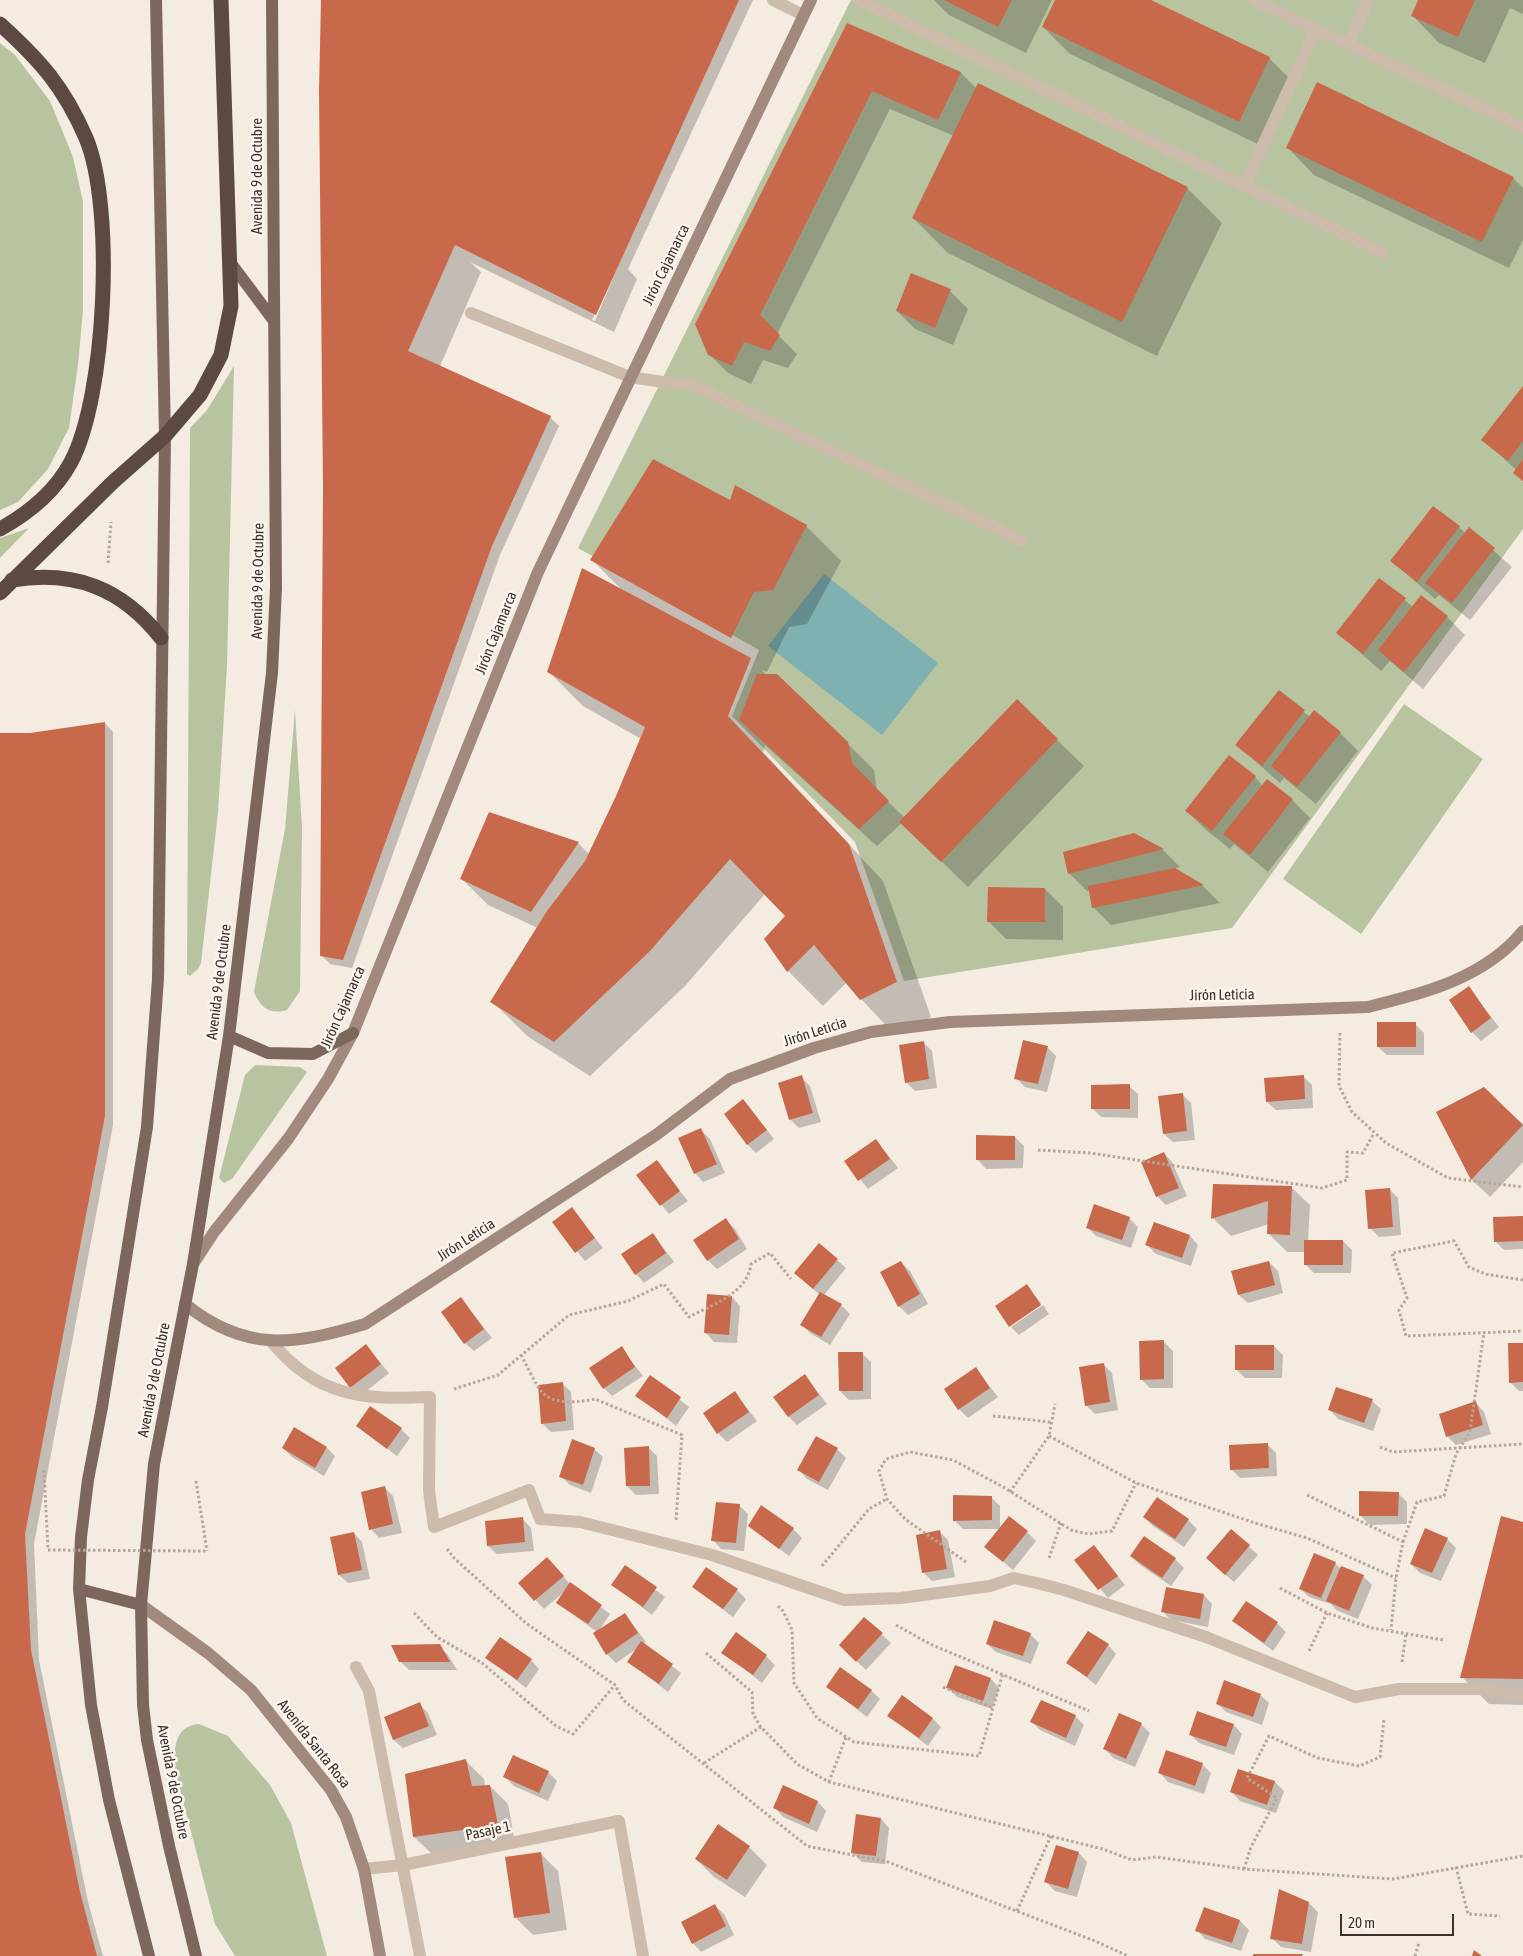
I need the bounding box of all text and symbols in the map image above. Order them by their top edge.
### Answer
street label: Avenida 9 de Octubre [248,118,266,234]
street label: Jirón Cajamarca [639,222,693,308]
street label: Avenida 9 de Octubre [248,523,268,639]
street label: Jirón Cajamarca [471,589,521,677]
street label: Avenida 9 de Octubre [203,923,235,1041]
street label: Jirón Cajamarca [317,963,369,1051]
street label: Jirón Leticia [1189,985,1255,1005]
street label: Jirón Leticia [781,1013,849,1051]
street label: Jirón Leticia [434,1215,498,1265]
street label: Avenida 9 de Octubre [134,1321,174,1439]
street label: Avenida Santa Rosa [274,1696,354,1792]
street label: Avenida 9 de Octubre [153,1723,193,1841]
street label: Pasaje 1 [464,1817,512,1845]
scale bar [1343,1904,1457,1936]
text: 20 m [1348,1914,1375,1931]

